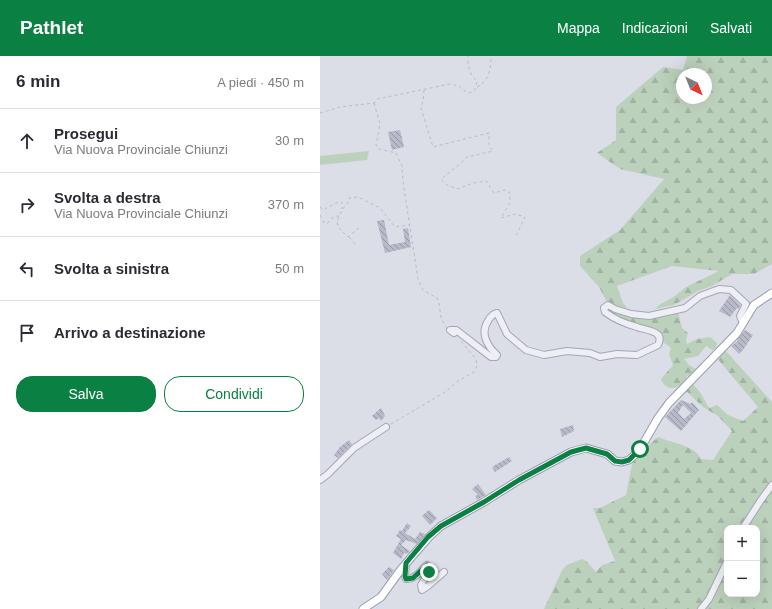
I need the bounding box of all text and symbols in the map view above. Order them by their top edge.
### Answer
text: Pathlet [20,17,83,38]
text: Mappa [557,20,600,36]
text: Indicazioni [622,20,688,36]
text: Salvati [710,20,752,36]
north arrow [676,68,712,104]
text: 6 min [16,72,60,91]
text: A piedi · 450 m [217,75,304,90]
text: Prosegui [54,125,118,142]
icon: ahead [16,130,38,152]
text: 30 m [275,133,304,148]
text: Via Nuova Provinciale Chiunzi [54,142,228,157]
text: Svolta a destra [54,189,161,206]
icon: right [16,194,38,216]
text: 370 m [268,197,304,212]
text: Via Nuova Provinciale Chiunzi [54,206,228,221]
icon: left [16,258,38,280]
text: Svolta a sinistra [54,260,169,277]
text: 50 m [275,261,304,276]
icon: arrive [16,322,38,344]
text: Arrivo a destinazione [54,324,206,341]
button: Salva [16,376,156,412]
button: Condividi [164,376,304,412]
route start [631,440,649,458]
map controls [724,525,760,597]
button: + [724,525,760,561]
button: − [724,561,760,597]
route end [420,563,438,581]

